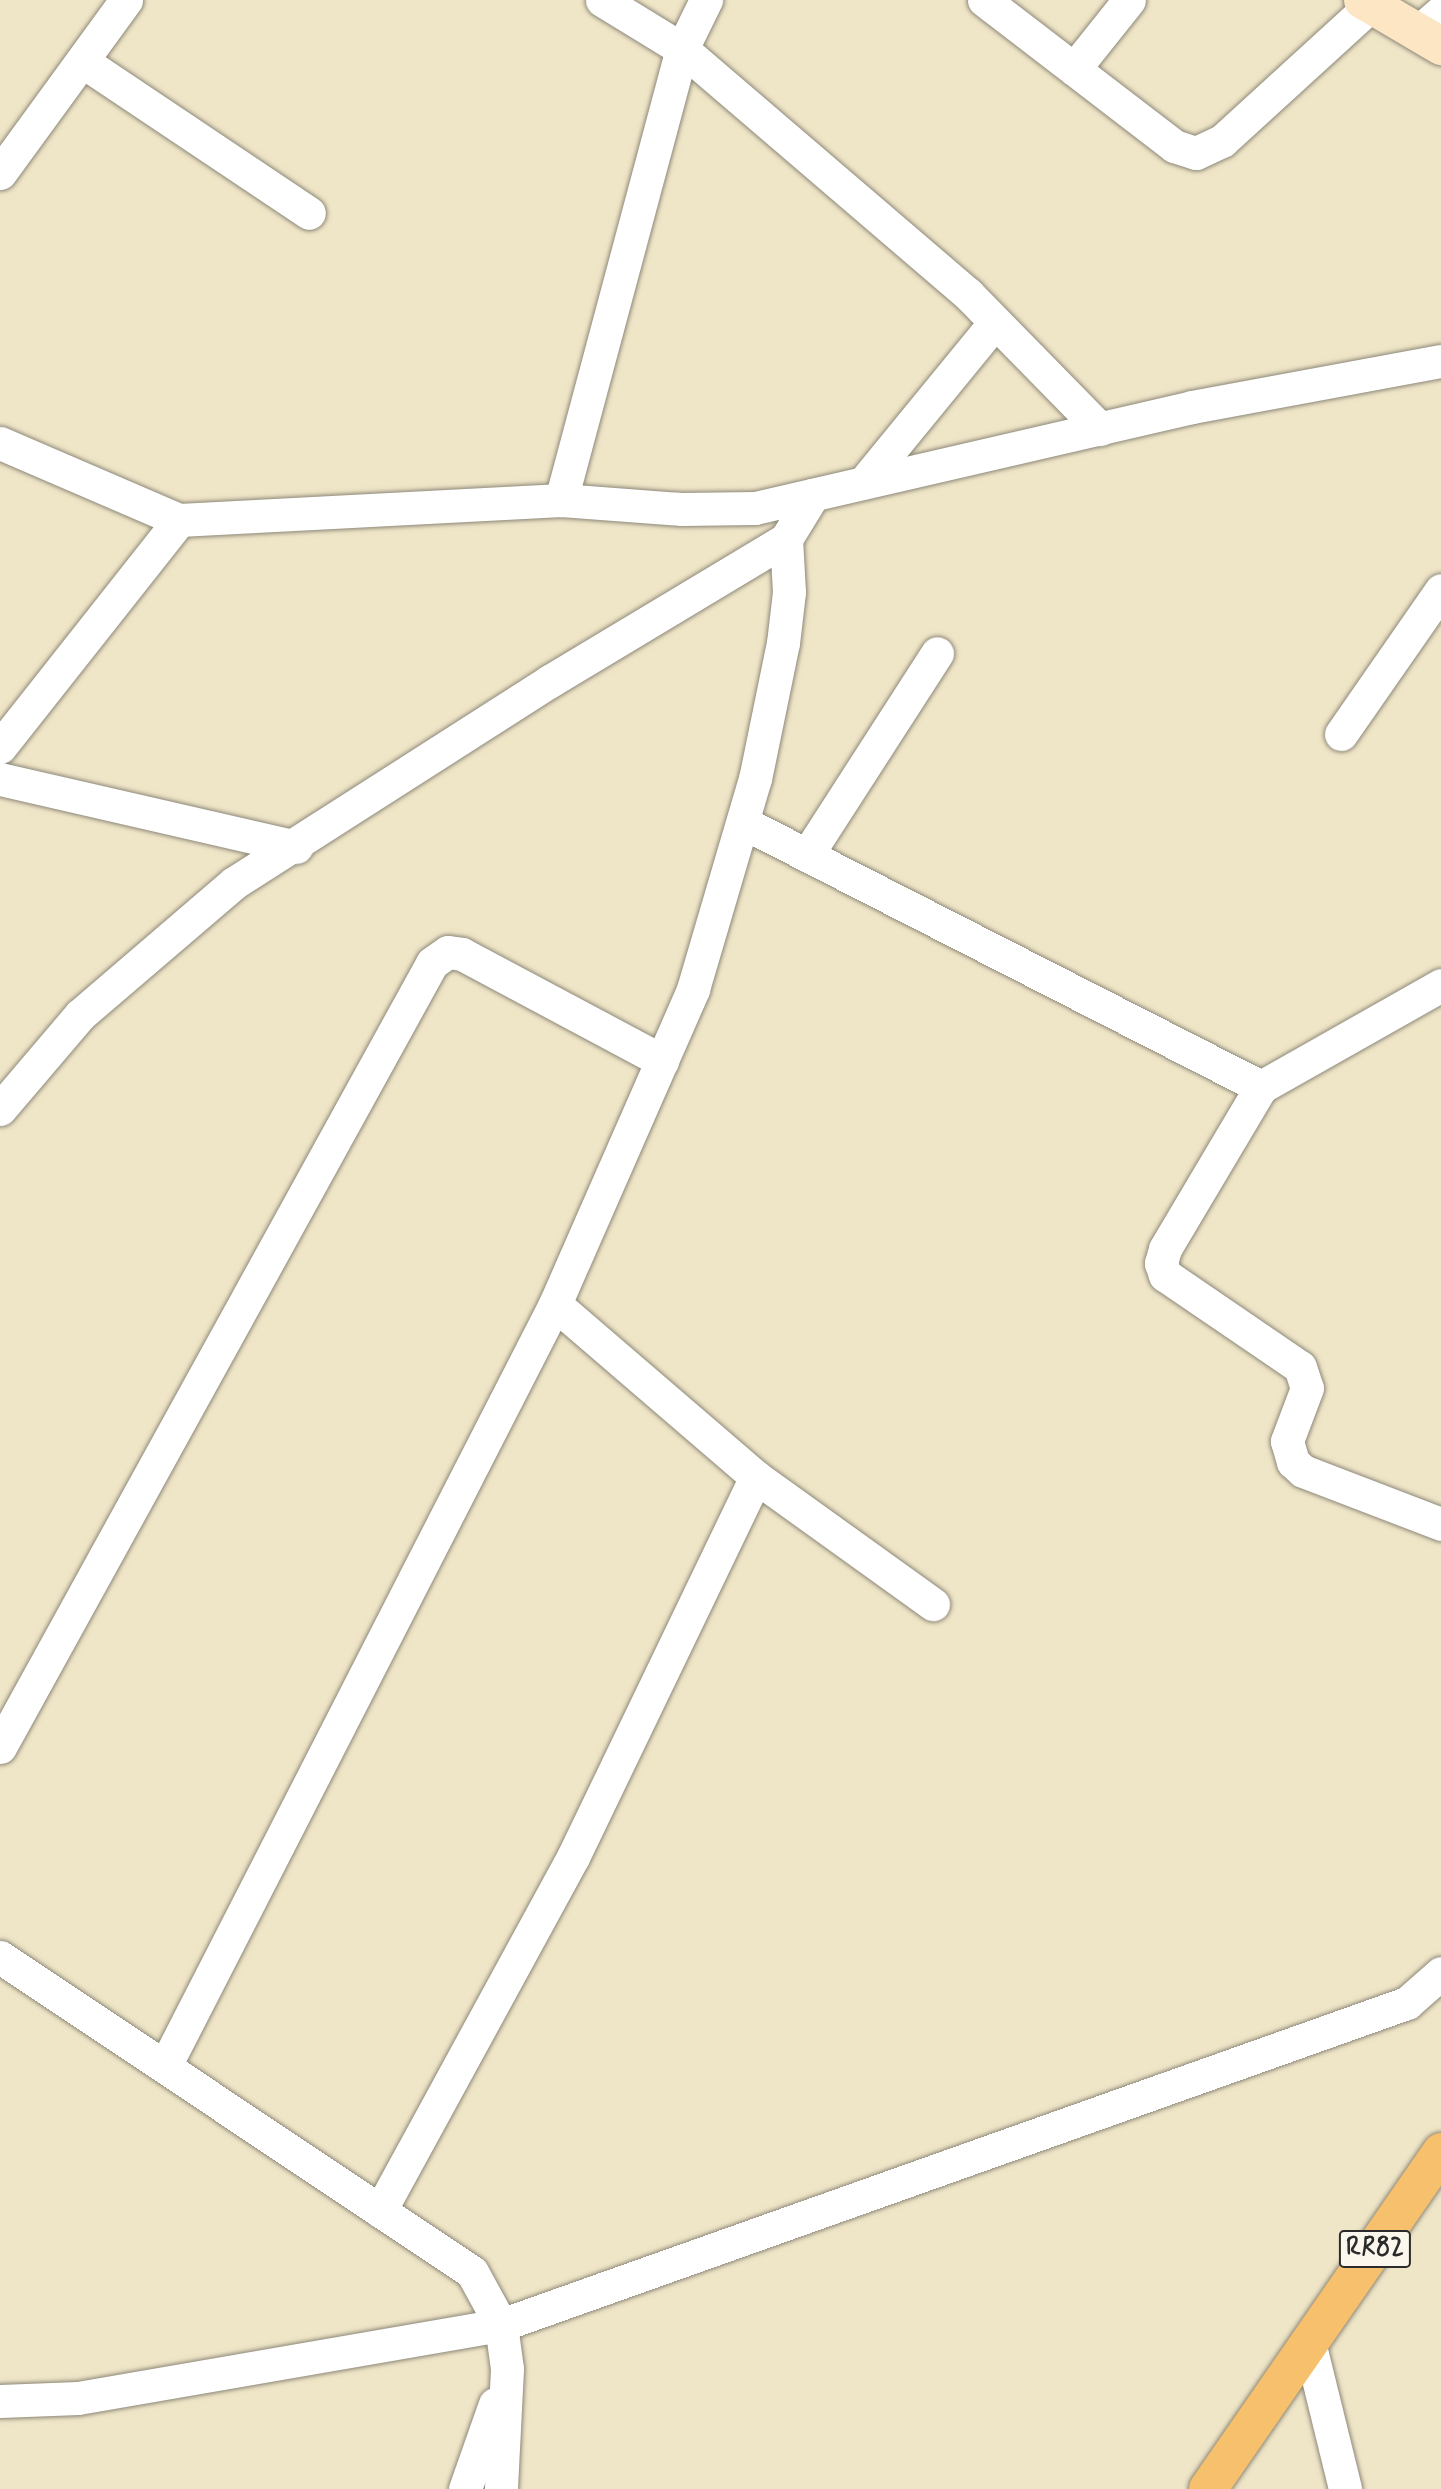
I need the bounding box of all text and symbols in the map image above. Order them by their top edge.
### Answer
road number: RR82 [1338,2226,1412,2272]

